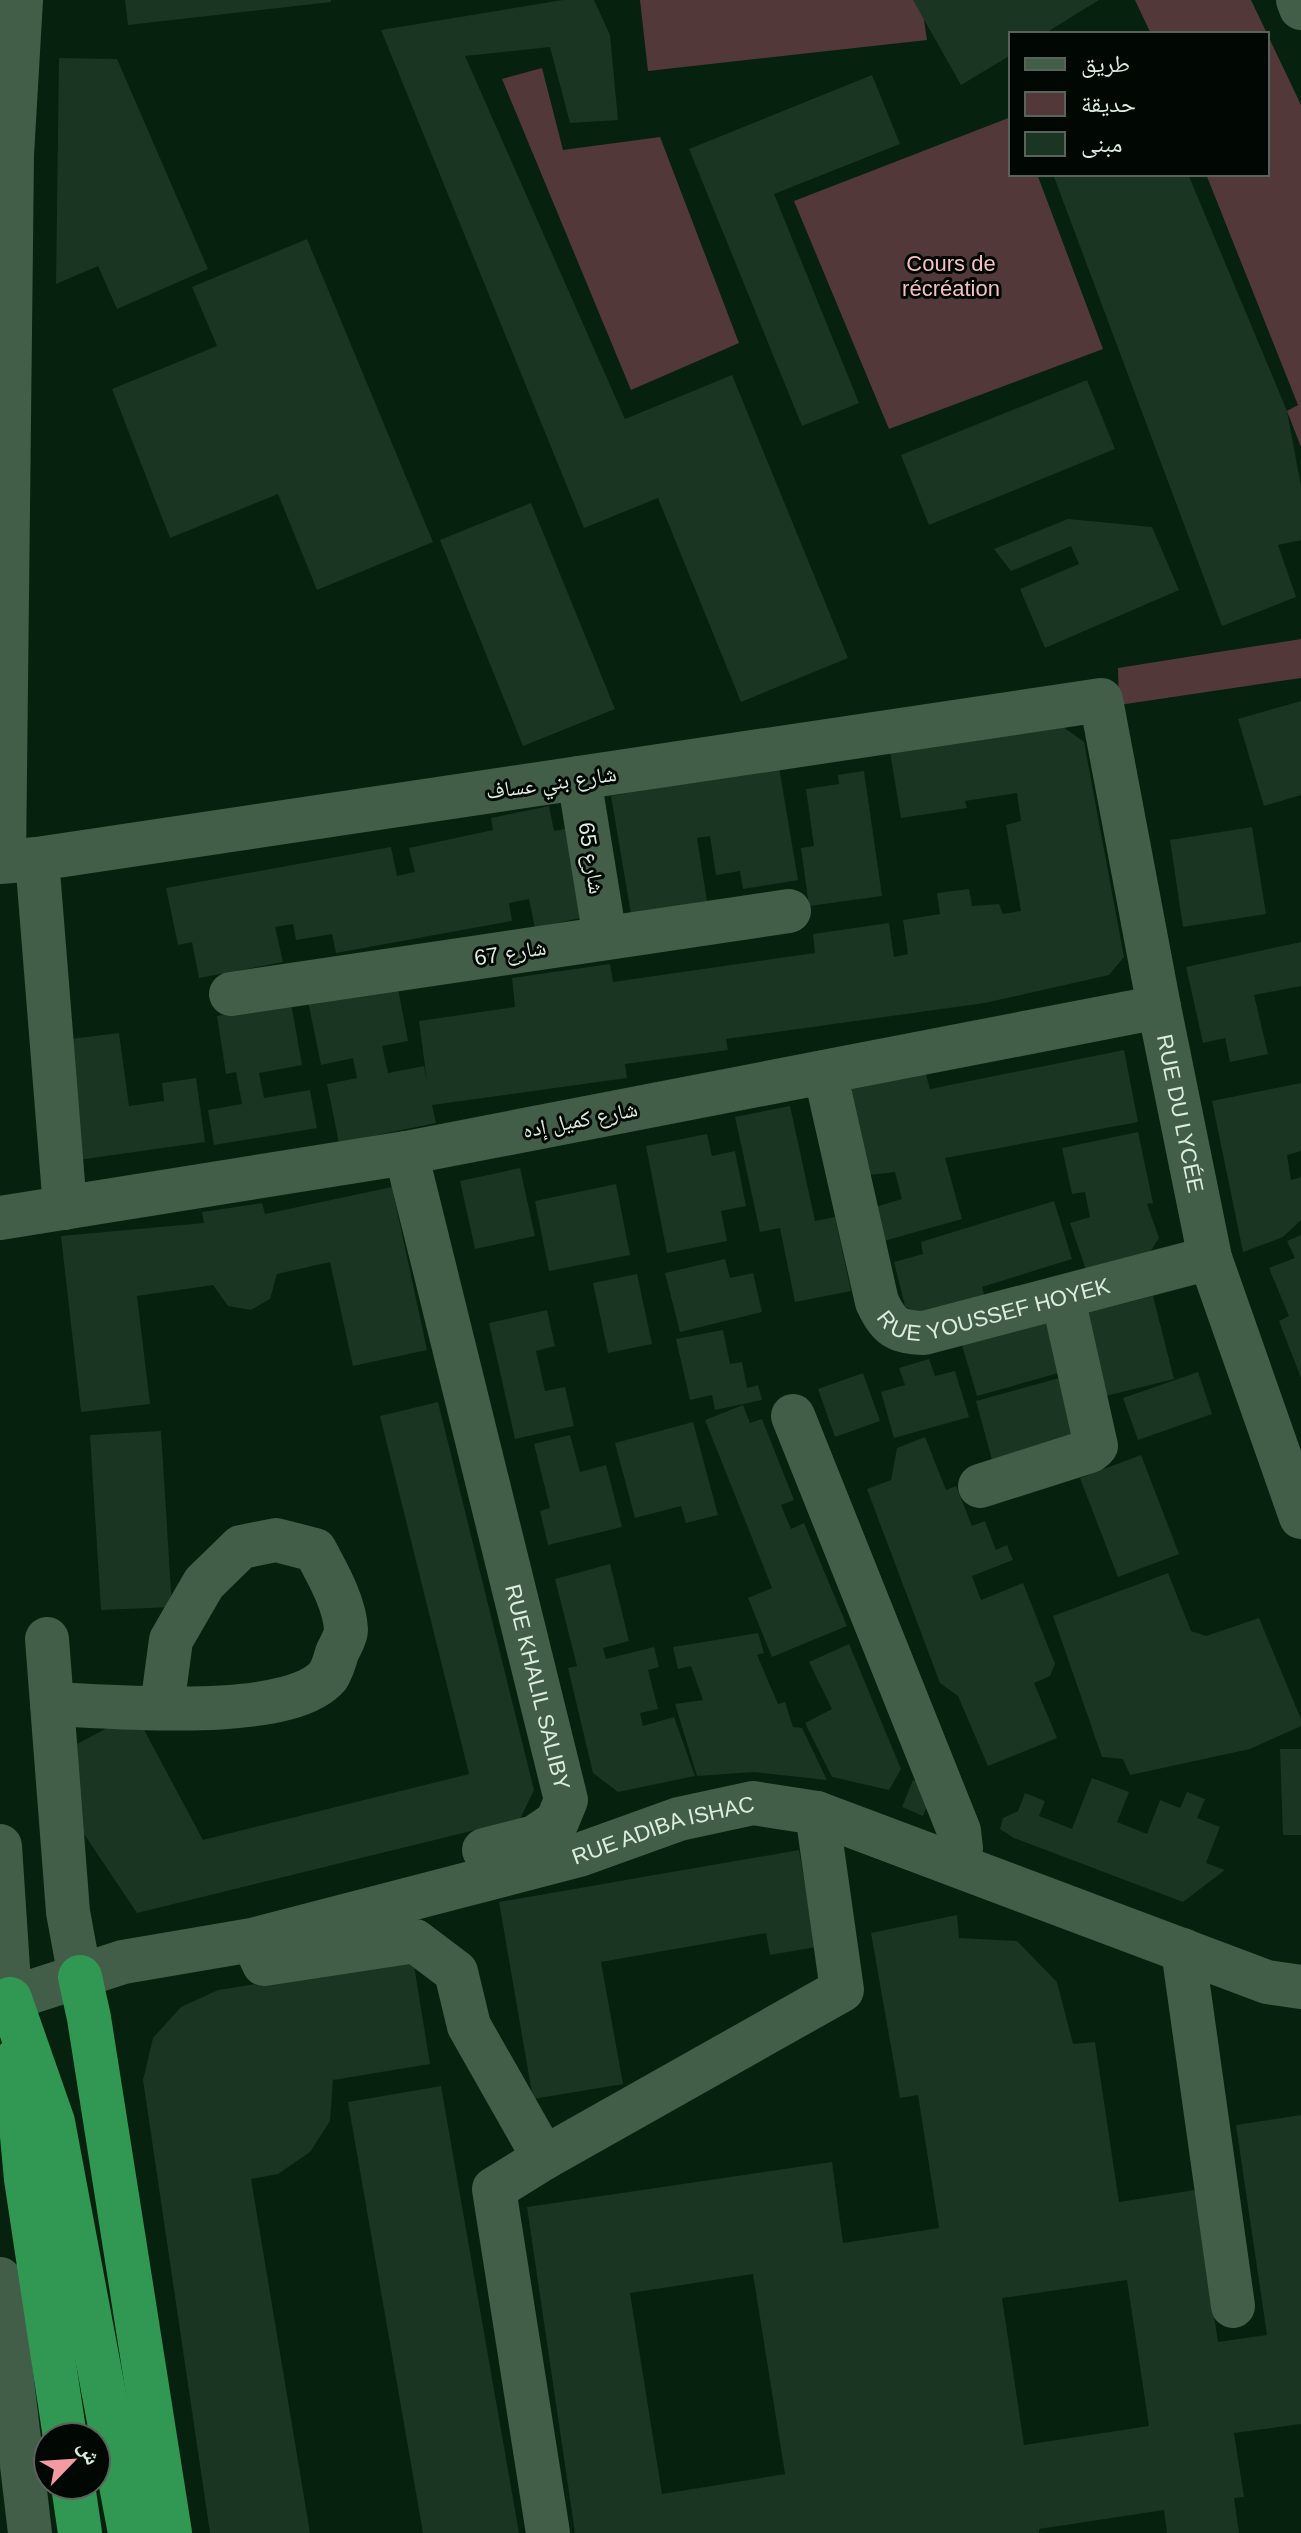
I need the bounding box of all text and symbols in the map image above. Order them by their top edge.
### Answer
legend [1009,32,1269,176]
text: طريق [1081,50,1130,78]
text: حديقة [1081,90,1136,117]
text: مبنى [1081,130,1122,158]
park label: Cours de récréation [902,251,1000,301]
street label: شارع بني عساف [484,761,619,809]
street label: شارع 65 [573,820,610,896]
street label: شارع 67 [472,934,548,971]
street label: RUE DU LYCÉE [1152,1032,1208,1195]
street label: شارع كميل إده [521,1096,640,1145]
street label: RUE YOUSSEF HOYEK [872,1273,1113,1346]
street label: RUE KHALIL SALIBY [500,1582,575,1793]
street label: RUE ADIBA ISHAC [568,1791,757,1870]
north arrow [32,2421,112,2501]
text: ش [73,2437,106,2469]

